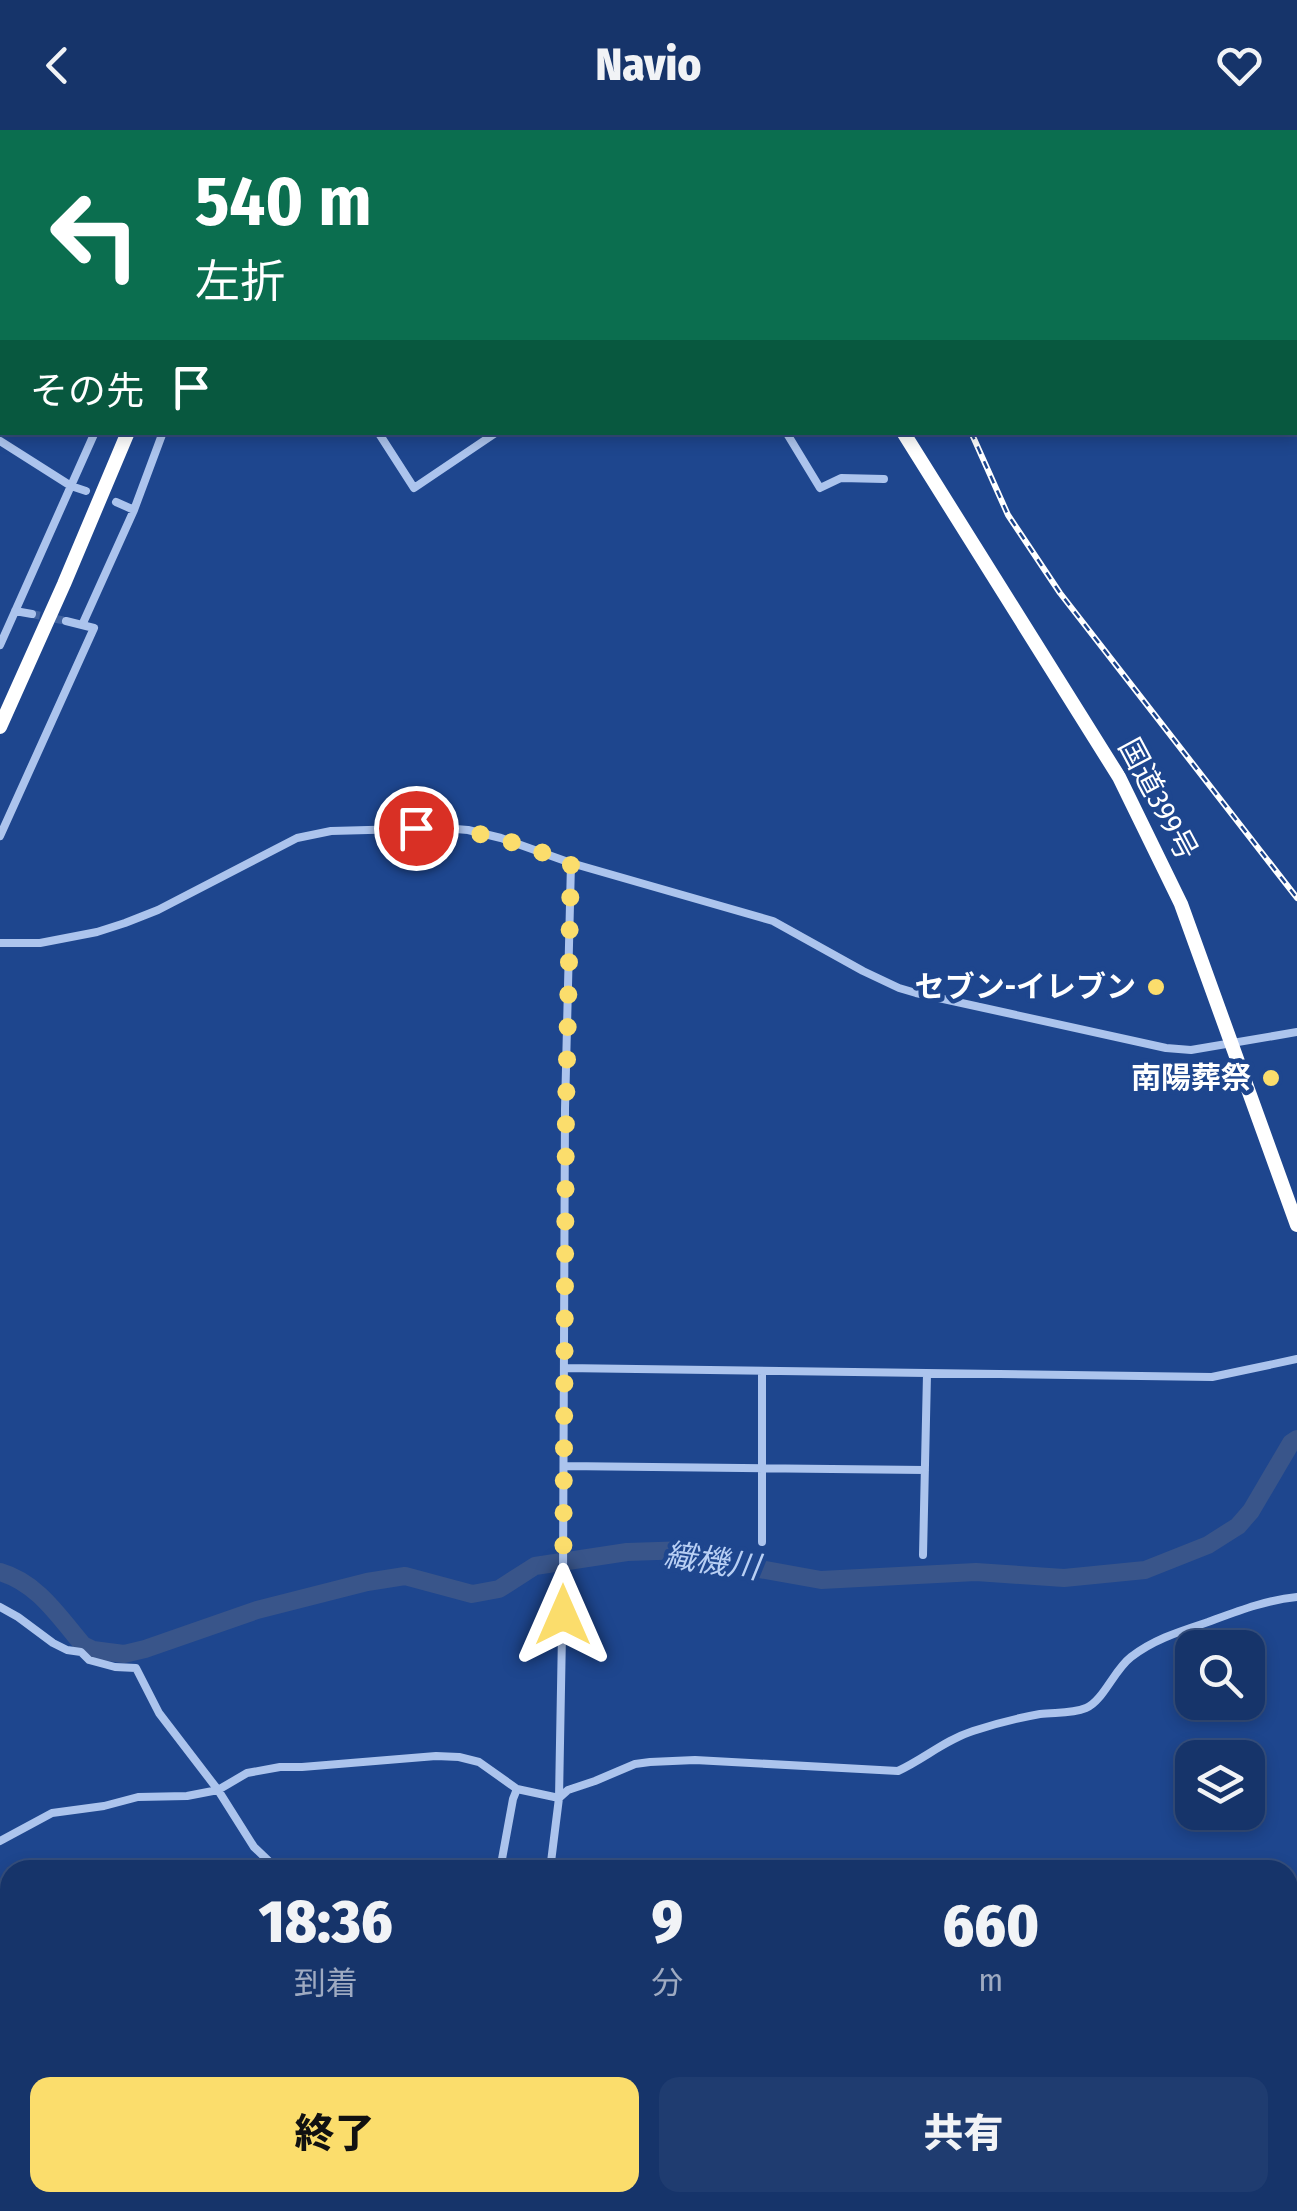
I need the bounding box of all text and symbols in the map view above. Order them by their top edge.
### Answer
icon: back [30,38,85,93]
text: Navio [596,38,701,92]
icon: heart [1212,38,1267,93]
text: 540 m [195,160,372,244]
icon: left [30,170,160,300]
text: 左折 [195,255,285,309]
icon: arrive [164,360,219,415]
text: その先 [30,368,144,414]
street label: 国道399号 [1111,732,1205,866]
pin [374,786,459,871]
icon: arrive [389,801,444,856]
place label: セブン-イレブン [915,969,1136,1005]
marker: セブン-イレブン [1145,976,1167,998]
place label: 南陽葬祭 [1131,1060,1251,1096]
marker: 南陽葬祭 [1260,1067,1282,1089]
water label: 織機川 [662,1536,765,1587]
position arrow [511,1563,615,1667]
map controls [1175,1630,1265,1830]
button: search [1175,1630,1265,1720]
button: layers [1175,1740,1265,1830]
text: 18:36 [259,1886,393,1958]
text: 9 [652,1886,683,1958]
text: 660 [942,1890,1039,1962]
text: m [978,1961,1003,1999]
text: 到着 [294,1964,358,2002]
text: 分 [651,1964,683,2002]
button: 終了 [30,2077,639,2192]
button: 共有 [659,2077,1268,2192]

